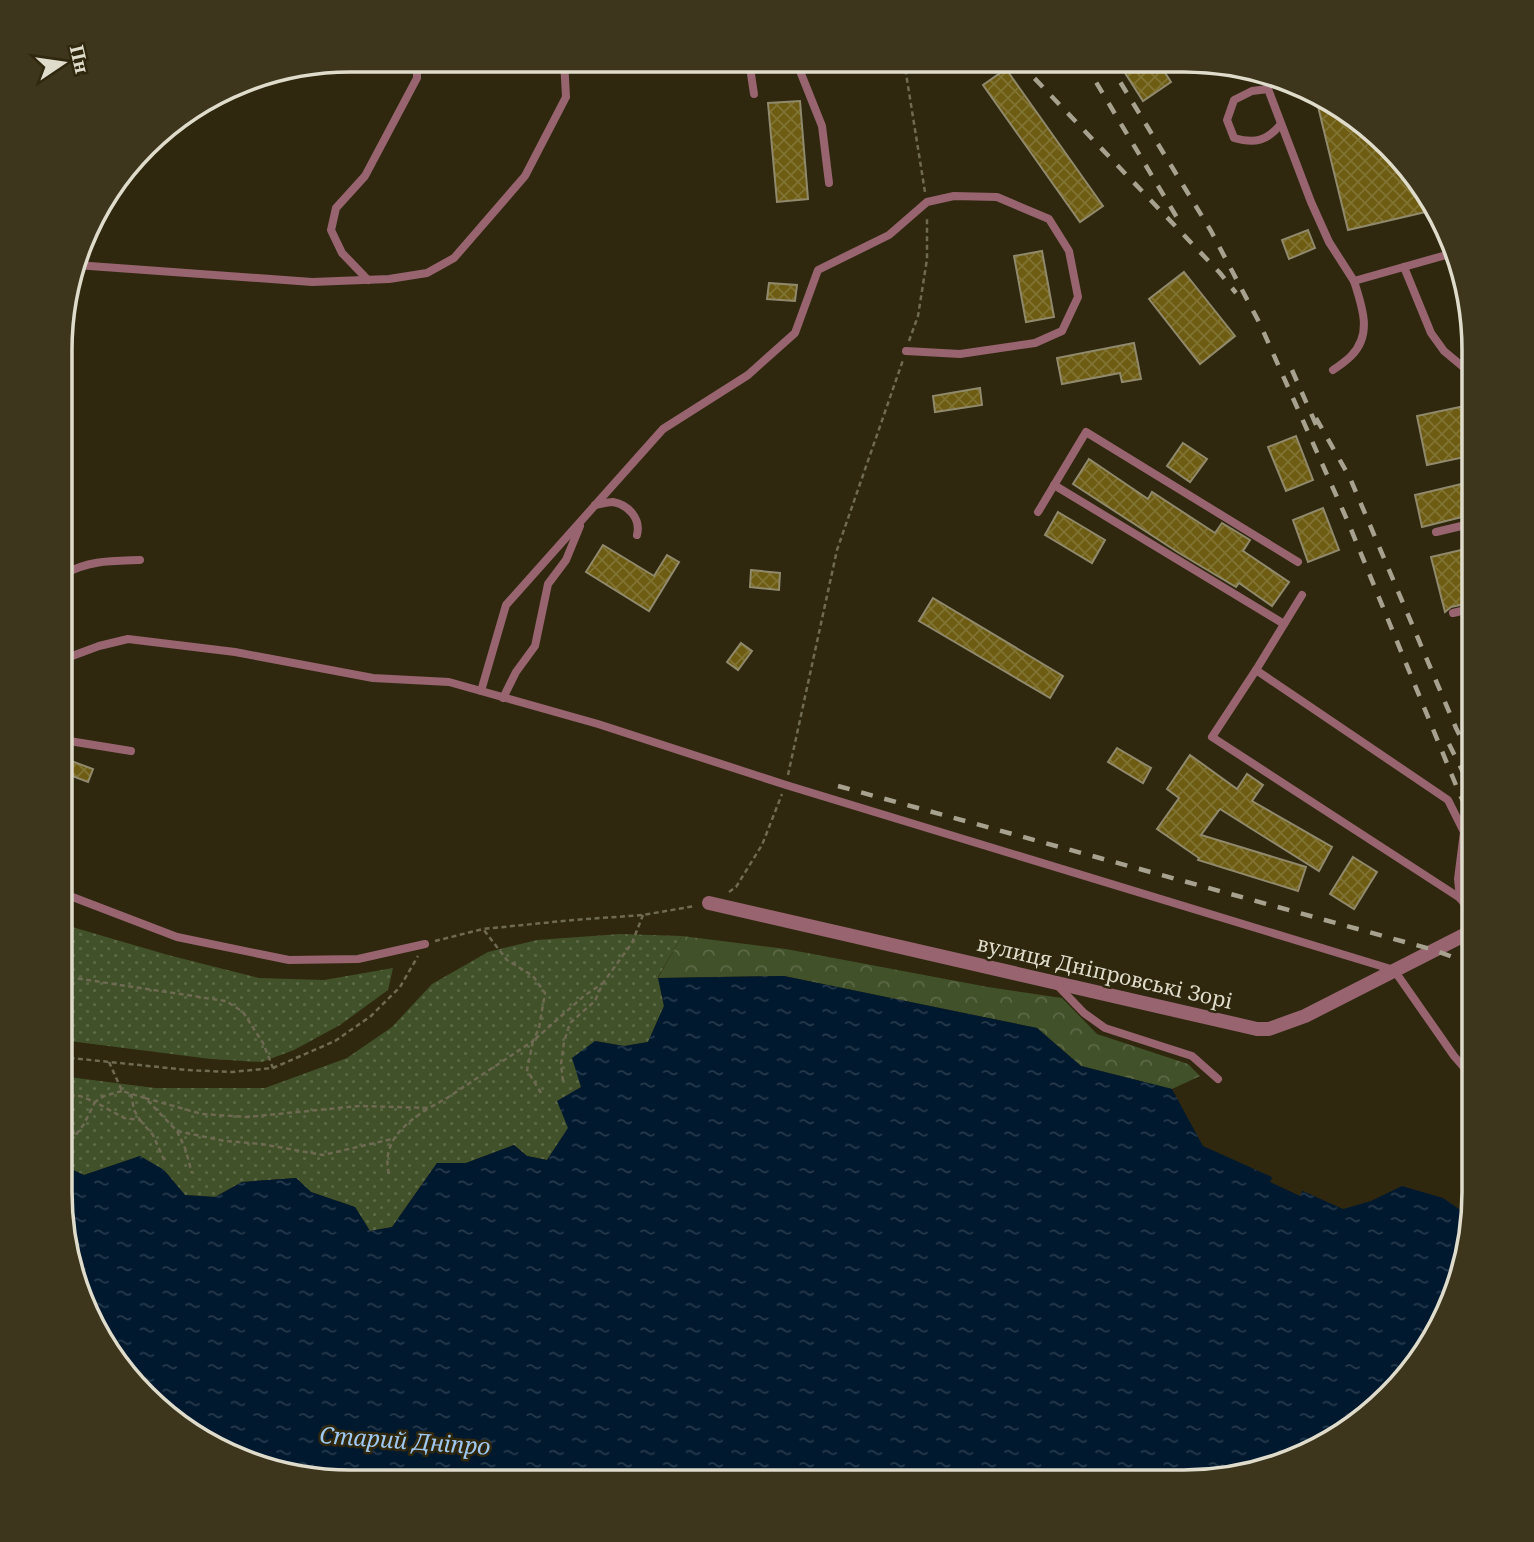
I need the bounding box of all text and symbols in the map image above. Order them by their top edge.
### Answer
north arrow [28,28,98,98]
text: Пн [64,43,95,76]
street label: вулиця Дніпровські Зорі [974,929,1236,1015]
water label: Старий Дніпро [318,1418,492,1462]

